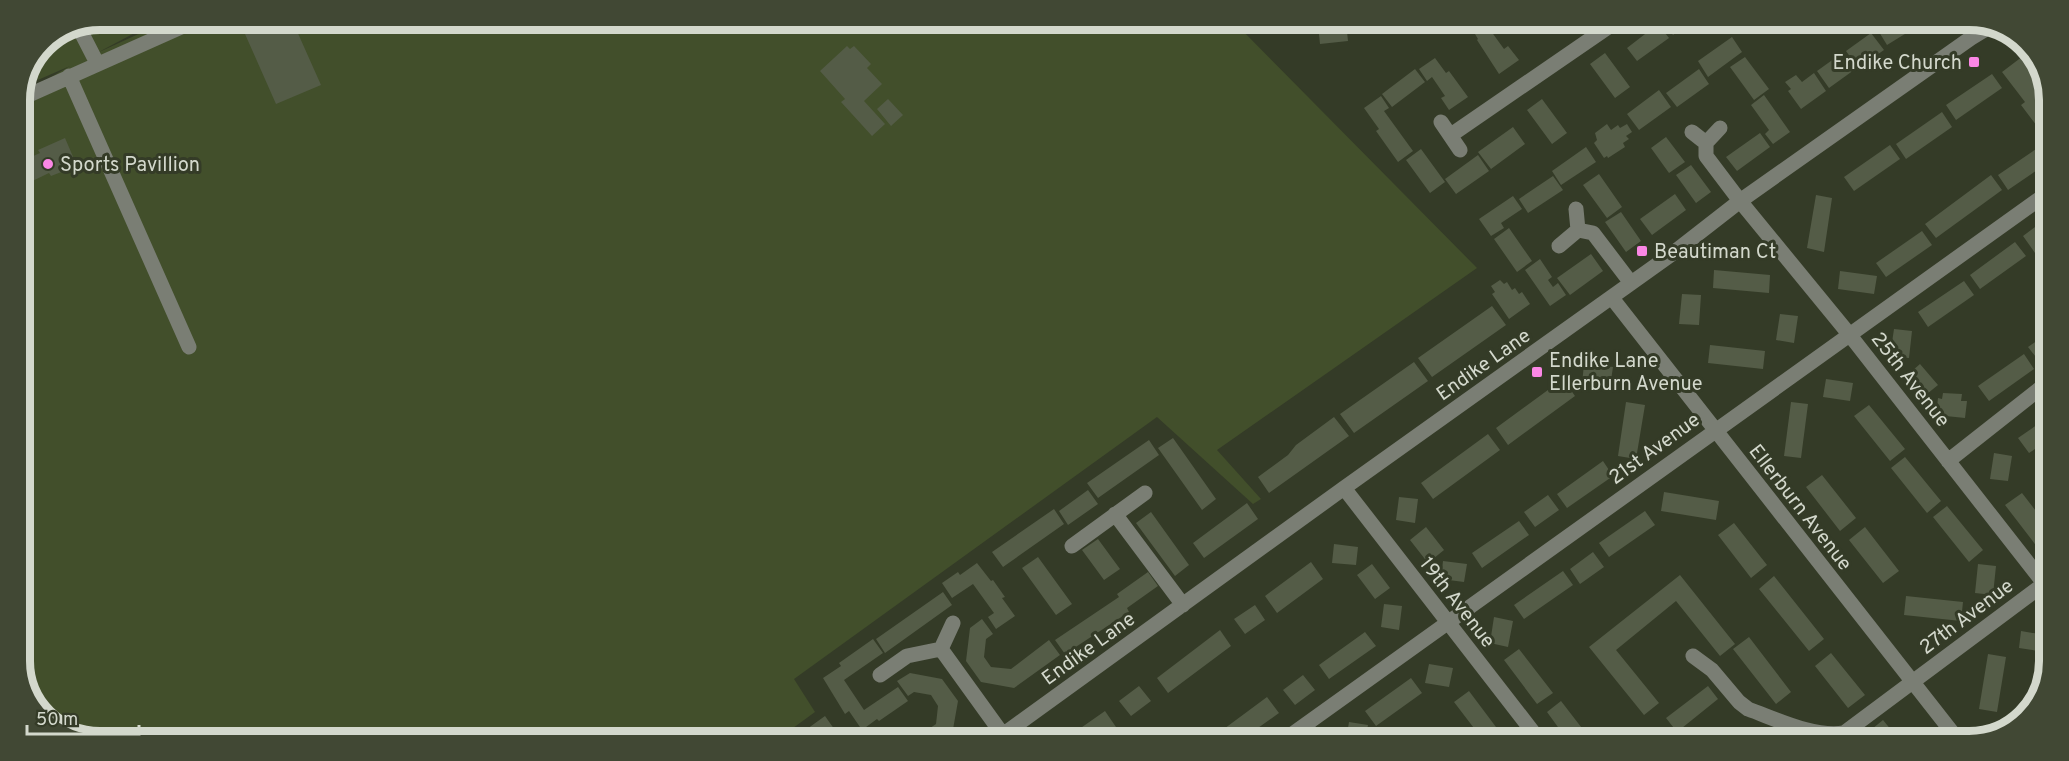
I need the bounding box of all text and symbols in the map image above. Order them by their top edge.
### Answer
place label: Endike Church [1833,51,1962,77]
marker: Endike Church [1967,55,1981,69]
place label: Sports Pavillion [60,153,200,179]
marker: Sports Pavillion [41,157,55,171]
place label: Beautiman Ct [1654,240,1776,266]
marker: Beautiman Ct [1635,244,1649,258]
street label: Endike Lane [1432,324,1536,408]
street label: 25th Avenue [1864,327,1955,433]
place label: Endike Lane Ellerburn Avenue [1549,349,1702,398]
marker: Endike Lane Ellerburn Avenue [1530,365,1544,379]
street label: 21st Avenue [1604,408,1706,492]
street label: Ellerburn Avenue [1742,440,1857,577]
street label: 19th Avenue [1413,552,1500,654]
street label: 27th Avenue [1915,574,2019,661]
street label: Endike Lane [1037,607,1141,692]
scale bar [27,698,140,736]
text: 50 m [36,709,78,732]

